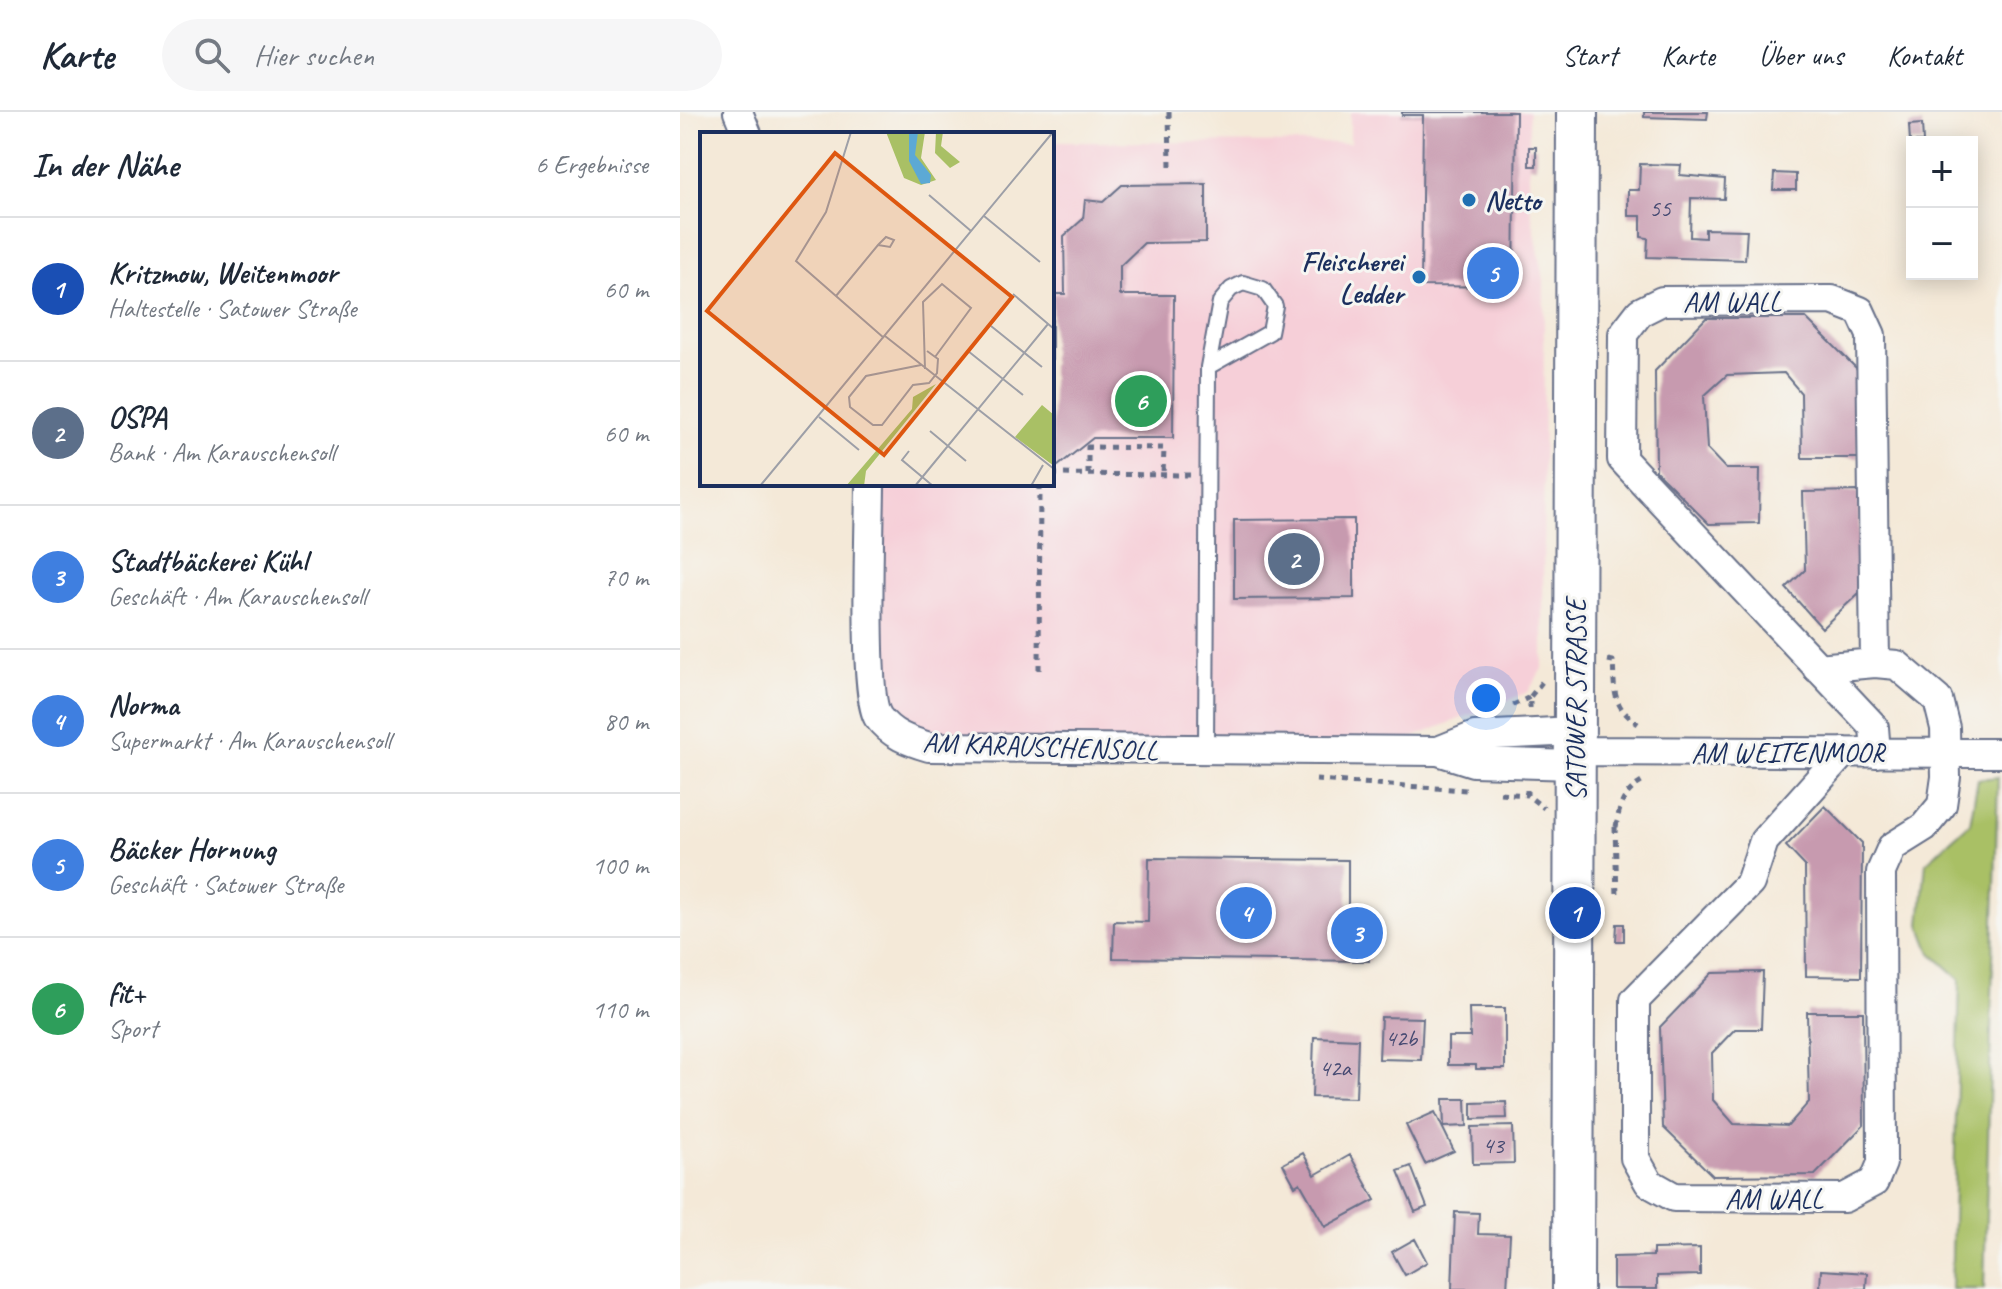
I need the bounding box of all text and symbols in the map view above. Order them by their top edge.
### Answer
search box [162,19,722,91]
text: Karte [40,32,114,79]
icon: search [190,33,234,77]
text: Hier suchen [254,36,374,74]
text: Start [1562,38,1617,73]
text: Karte [1661,38,1715,73]
text: Über uns [1759,38,1843,73]
text: Kontakt [1887,38,1962,73]
inset map [700,132,1054,486]
map controls [1906,136,1978,280]
button: + [1906,136,1978,208]
text: In der Nähe [32,143,178,186]
text: 6 Ergebnisse [535,148,648,181]
place label: Netto [1485,183,1544,218]
marker: Netto [1460,191,1478,209]
house number: 55 [1649,193,1672,223]
button: − [1906,208,1978,280]
pin: 5 [1467,243,1519,303]
place label: Fleischerei Ledder [1302,244,1407,311]
text: Kritzmow, Weitenmoor [108,254,337,292]
marker: Fleischerei Ledder [1410,268,1428,286]
text: 1 [52,273,64,306]
text: 60 m [604,273,648,306]
street label: AM WALL [1683,284,1782,319]
text: Haltestelle · Satower Straße [108,292,356,325]
pin: 6 [1115,371,1167,431]
text: OSPA [108,398,166,436]
text: 2 [52,417,64,450]
text: 60 m [604,417,648,450]
text: Bank · Am Karauschensoll [108,436,335,469]
pin: 2 [1268,529,1320,589]
text: Stadtbäckerei Kühl [108,542,307,580]
text: 3 [52,561,64,594]
text: 70 m [604,561,648,594]
text: Geschäft · Am Karauschensoll [108,580,366,613]
street label: SATOWER STRASSE [1558,595,1593,801]
your location [1466,678,1506,718]
text: Norma [108,686,179,724]
text: 4 [52,705,64,738]
text: 80 m [604,705,648,738]
text: Supermarkt · Am Karauschensoll [108,724,391,757]
street label: AM KARAUSCHENSOLL [922,724,1159,768]
street label: AM WEITENMOOR [1691,735,1887,770]
text: Bäcker Hornung [108,830,275,868]
text: 5 [52,849,64,882]
text: 100 m [592,849,648,882]
text: Geschäft · Satower Straße [108,868,343,901]
pin: 4 [1220,883,1272,943]
pin: 1 [1549,883,1601,943]
pin: 3 [1331,903,1383,963]
text: fit+ [108,974,145,1012]
text: 6 [52,993,64,1026]
text: 110 m [592,993,648,1026]
text: Sport [108,1012,158,1045]
house number: 42b [1385,1023,1419,1053]
house number: 42a [1319,1053,1353,1083]
house number: 43 [1482,1130,1506,1160]
street label: AM WALL [1725,1181,1824,1216]

